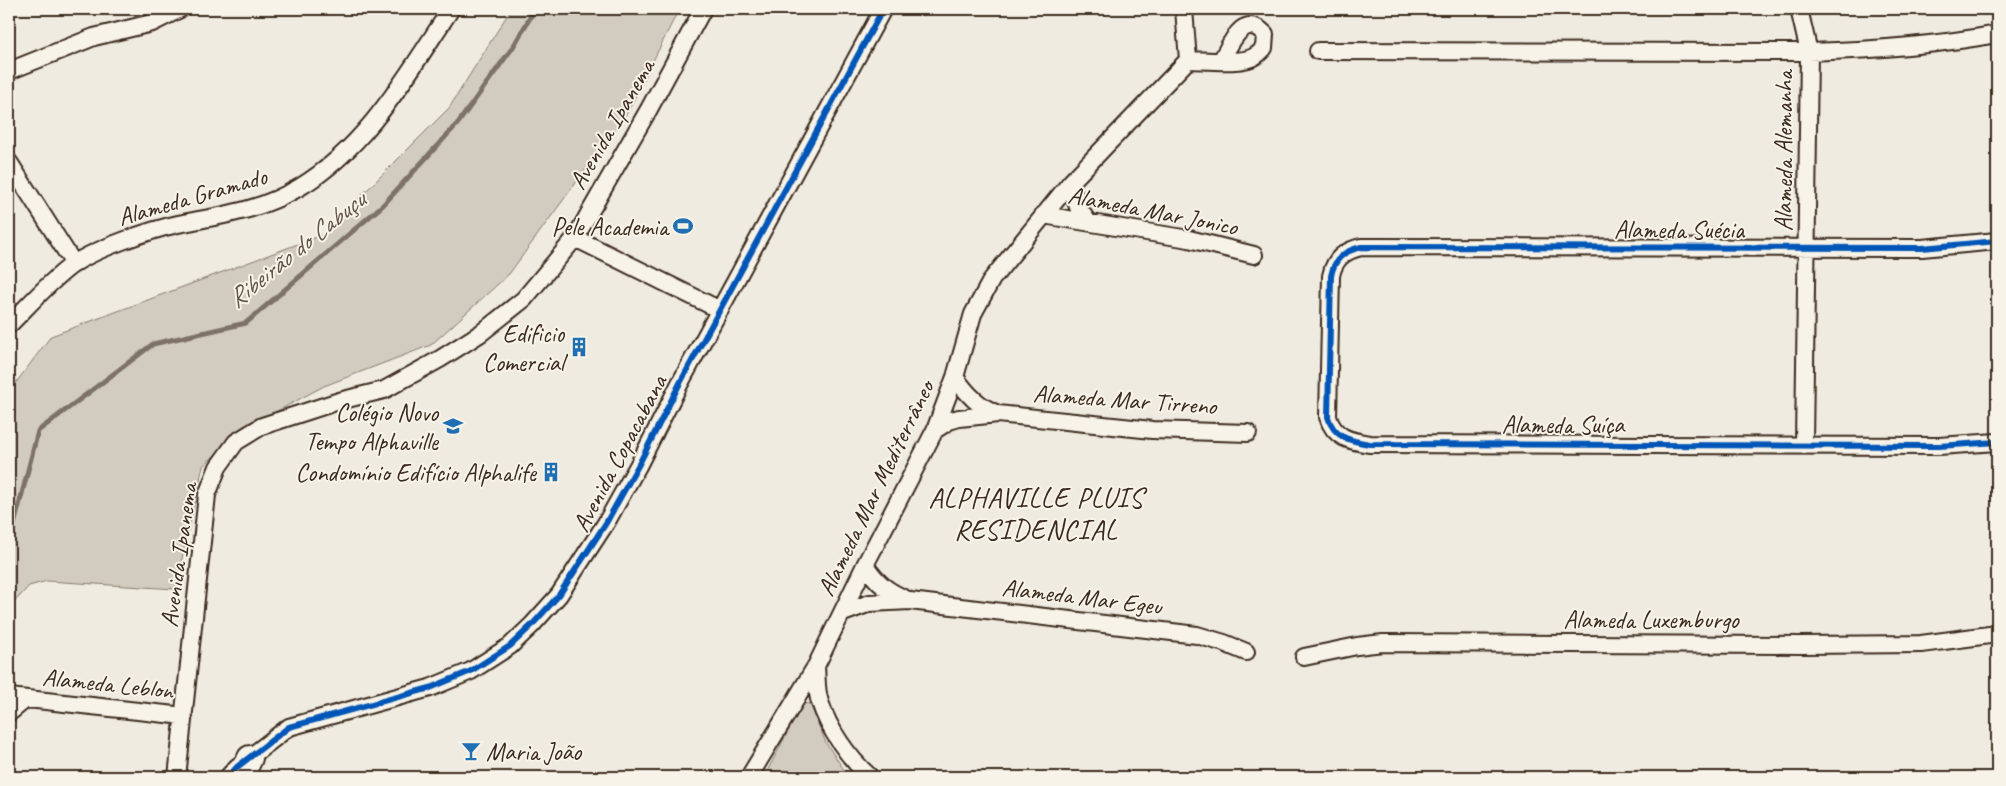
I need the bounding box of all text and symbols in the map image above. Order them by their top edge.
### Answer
street label: Avenida Ipanema [562,51,663,195]
street label: Alameda Alemanha [1768,68,1800,231]
street label: Alameda Gramado [114,160,271,233]
street label: Alameda Mar Jonico [1065,179,1241,243]
water label: Ribeirão do Cabuçu [221,181,375,315]
place label: Pele Academia [552,211,671,243]
street label: Alameda Suécia [1614,214,1746,246]
sports icon: Pele Academia [672,215,694,237]
place label: Edificio Comercial [483,318,569,379]
building icon: Edificio Comercial [568,336,590,358]
street label: Avenida Copacabana [565,368,676,537]
street label: Alameda Mar Mediterrâneo [810,373,943,601]
street label: Alameda Mar Tirreno [1032,378,1219,422]
place label: Colégio Novo Tempo Alphaville [305,397,440,458]
street label: Alameda Suíça [1502,409,1626,441]
school or university icon: Colégio Novo Tempo Alphaville [442,415,464,437]
place label: Condomínio Edifício Alphalife [296,457,538,489]
building icon: Condomínio Edifício Alphalife [540,461,562,483]
street label: Avenida Ipanema [153,478,205,629]
district label: ALPHAVILLE PLUIS RESIDENCIAL [929,480,1148,547]
street label: Alameda Mar Egeu [1000,571,1165,623]
street label: Alameda Luxemburgo [1563,604,1740,636]
street label: Alameda Leblon [41,661,177,707]
place label: Maria João [486,736,582,768]
bar icon: Maria João [460,740,482,762]

